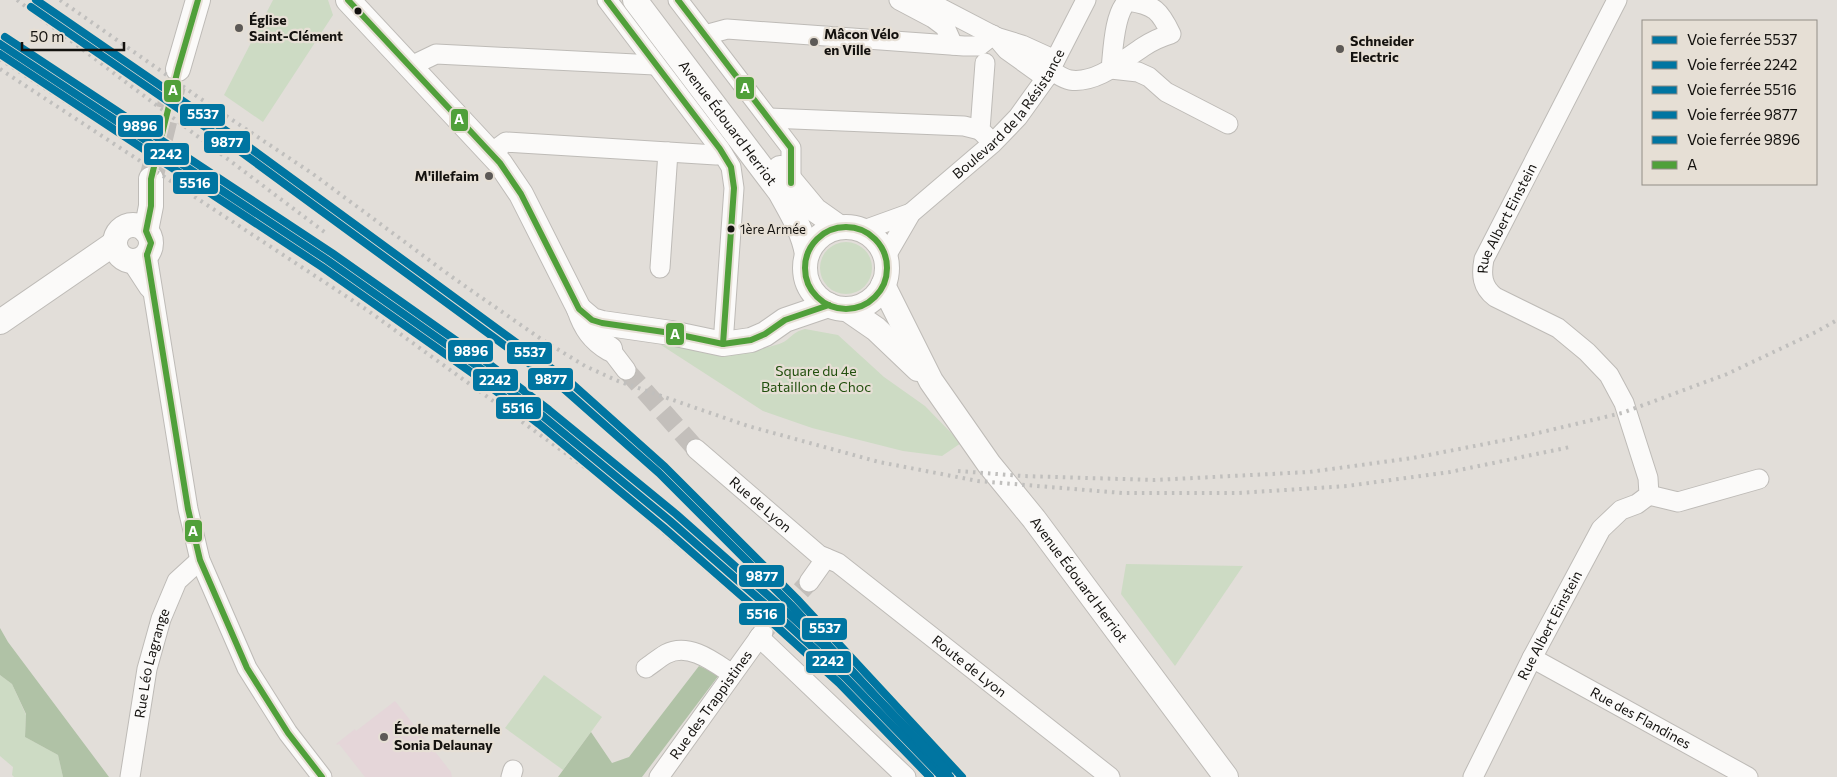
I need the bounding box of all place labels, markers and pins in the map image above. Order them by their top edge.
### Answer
unlabelled marker [353,6,363,16]
place label: Église Saint-Clément [249,11,343,44]
marker: Église Saint-Clément [233,22,245,34]
place label: Mâcon Vélo en Ville [824,25,899,58]
place label: Schneider Electric [1350,32,1414,65]
marker: Mâcon Vélo en Ville [808,36,820,48]
marker: Schneider Electric [1334,43,1346,55]
place label: M'illefaim [414,167,479,184]
marker: M'illefaim [483,170,495,182]
place label: 1ère Armée [740,221,806,237]
marker: 1ère Armée [726,224,736,234]
place label: École maternelle Sonia Delaunay [394,720,500,753]
marker: École maternelle Sonia Delaunay [378,731,390,743]

